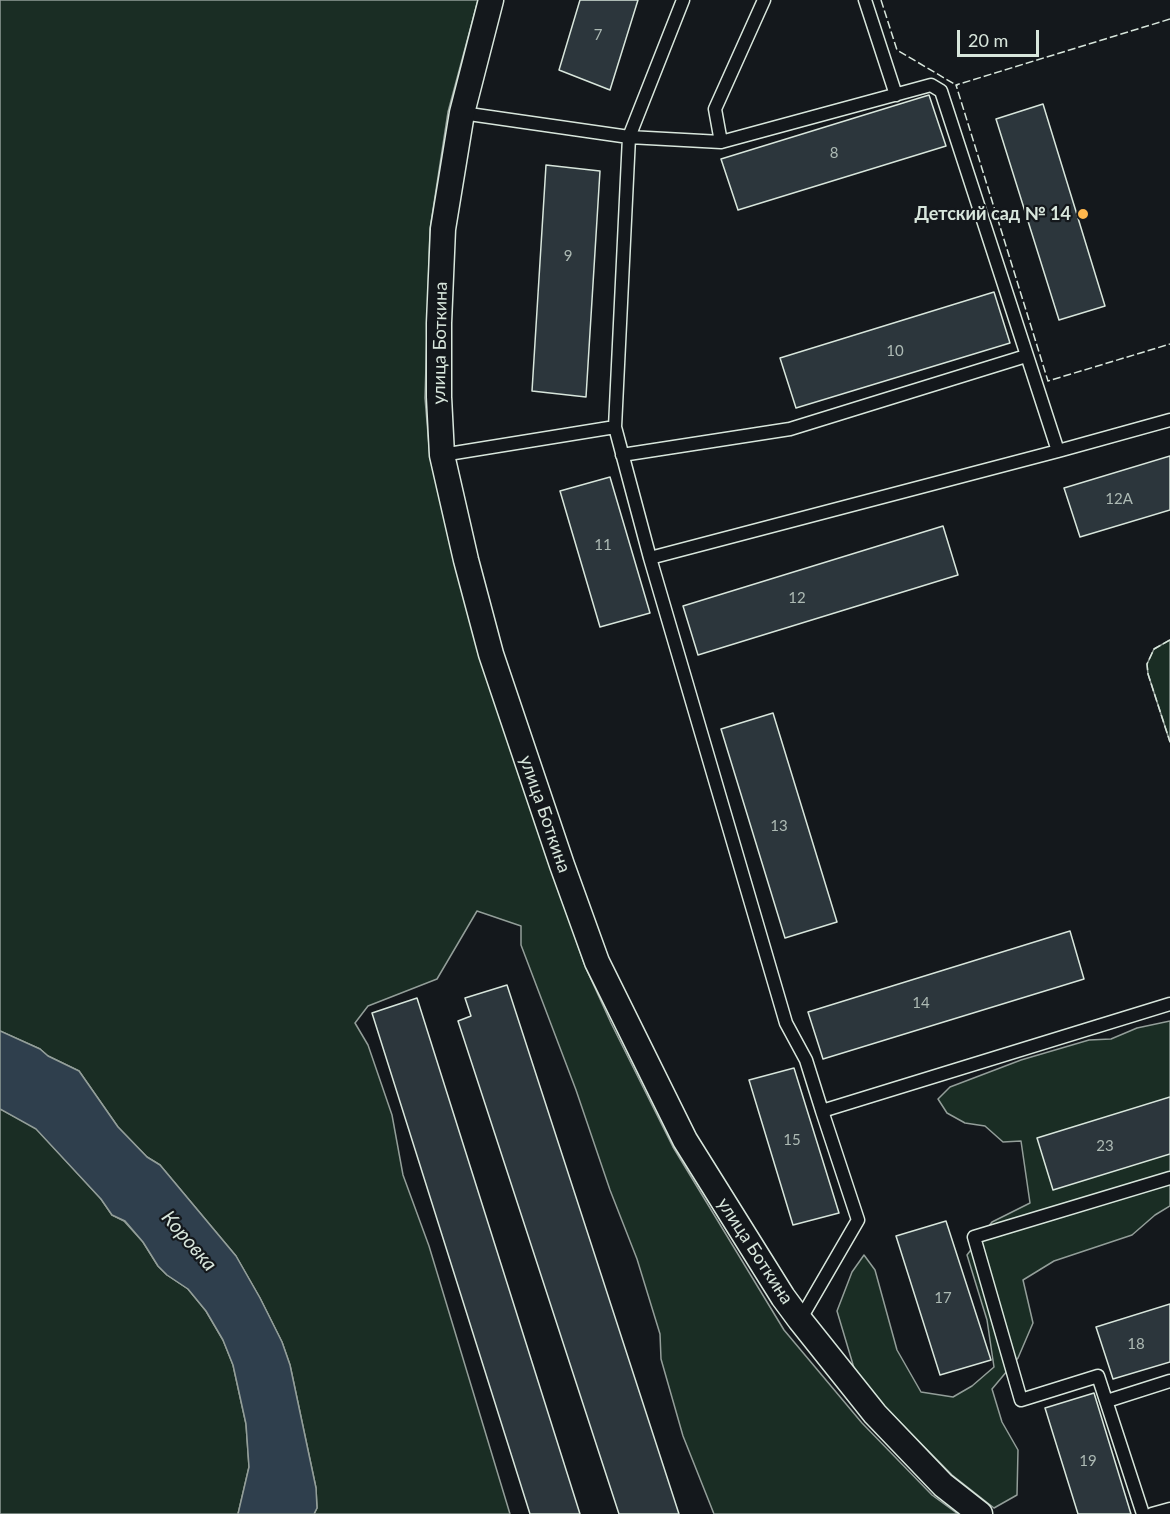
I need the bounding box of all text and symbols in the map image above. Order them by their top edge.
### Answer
scale bar [960,18,1042,56]
house number: 7 [594,26,602,44]
text: 20 m [968,29,1008,51]
house number: 8 [830,144,838,162]
place label: Детский сад № 14 [915,203,1071,225]
marker: Детский сад № 14 [1076,207,1090,221]
house number: 9 [564,247,572,265]
street label: улица Боткина [428,282,452,404]
house number: 10 [886,342,904,360]
house number: 12А [1105,490,1133,508]
house number: 11 [594,536,612,554]
house number: 12 [788,589,806,607]
street label: улица Боткина [515,753,575,875]
house number: 13 [770,817,788,835]
house number: 14 [912,994,930,1012]
house number: 15 [783,1131,801,1149]
house number: 23 [1096,1137,1114,1155]
street label: улица Боткина [713,1194,797,1308]
water label: Коровка [156,1206,222,1276]
house number: 17 [934,1289,952,1307]
house number: 18 [1127,1335,1145,1353]
house number: 19 [1079,1452,1097,1470]

